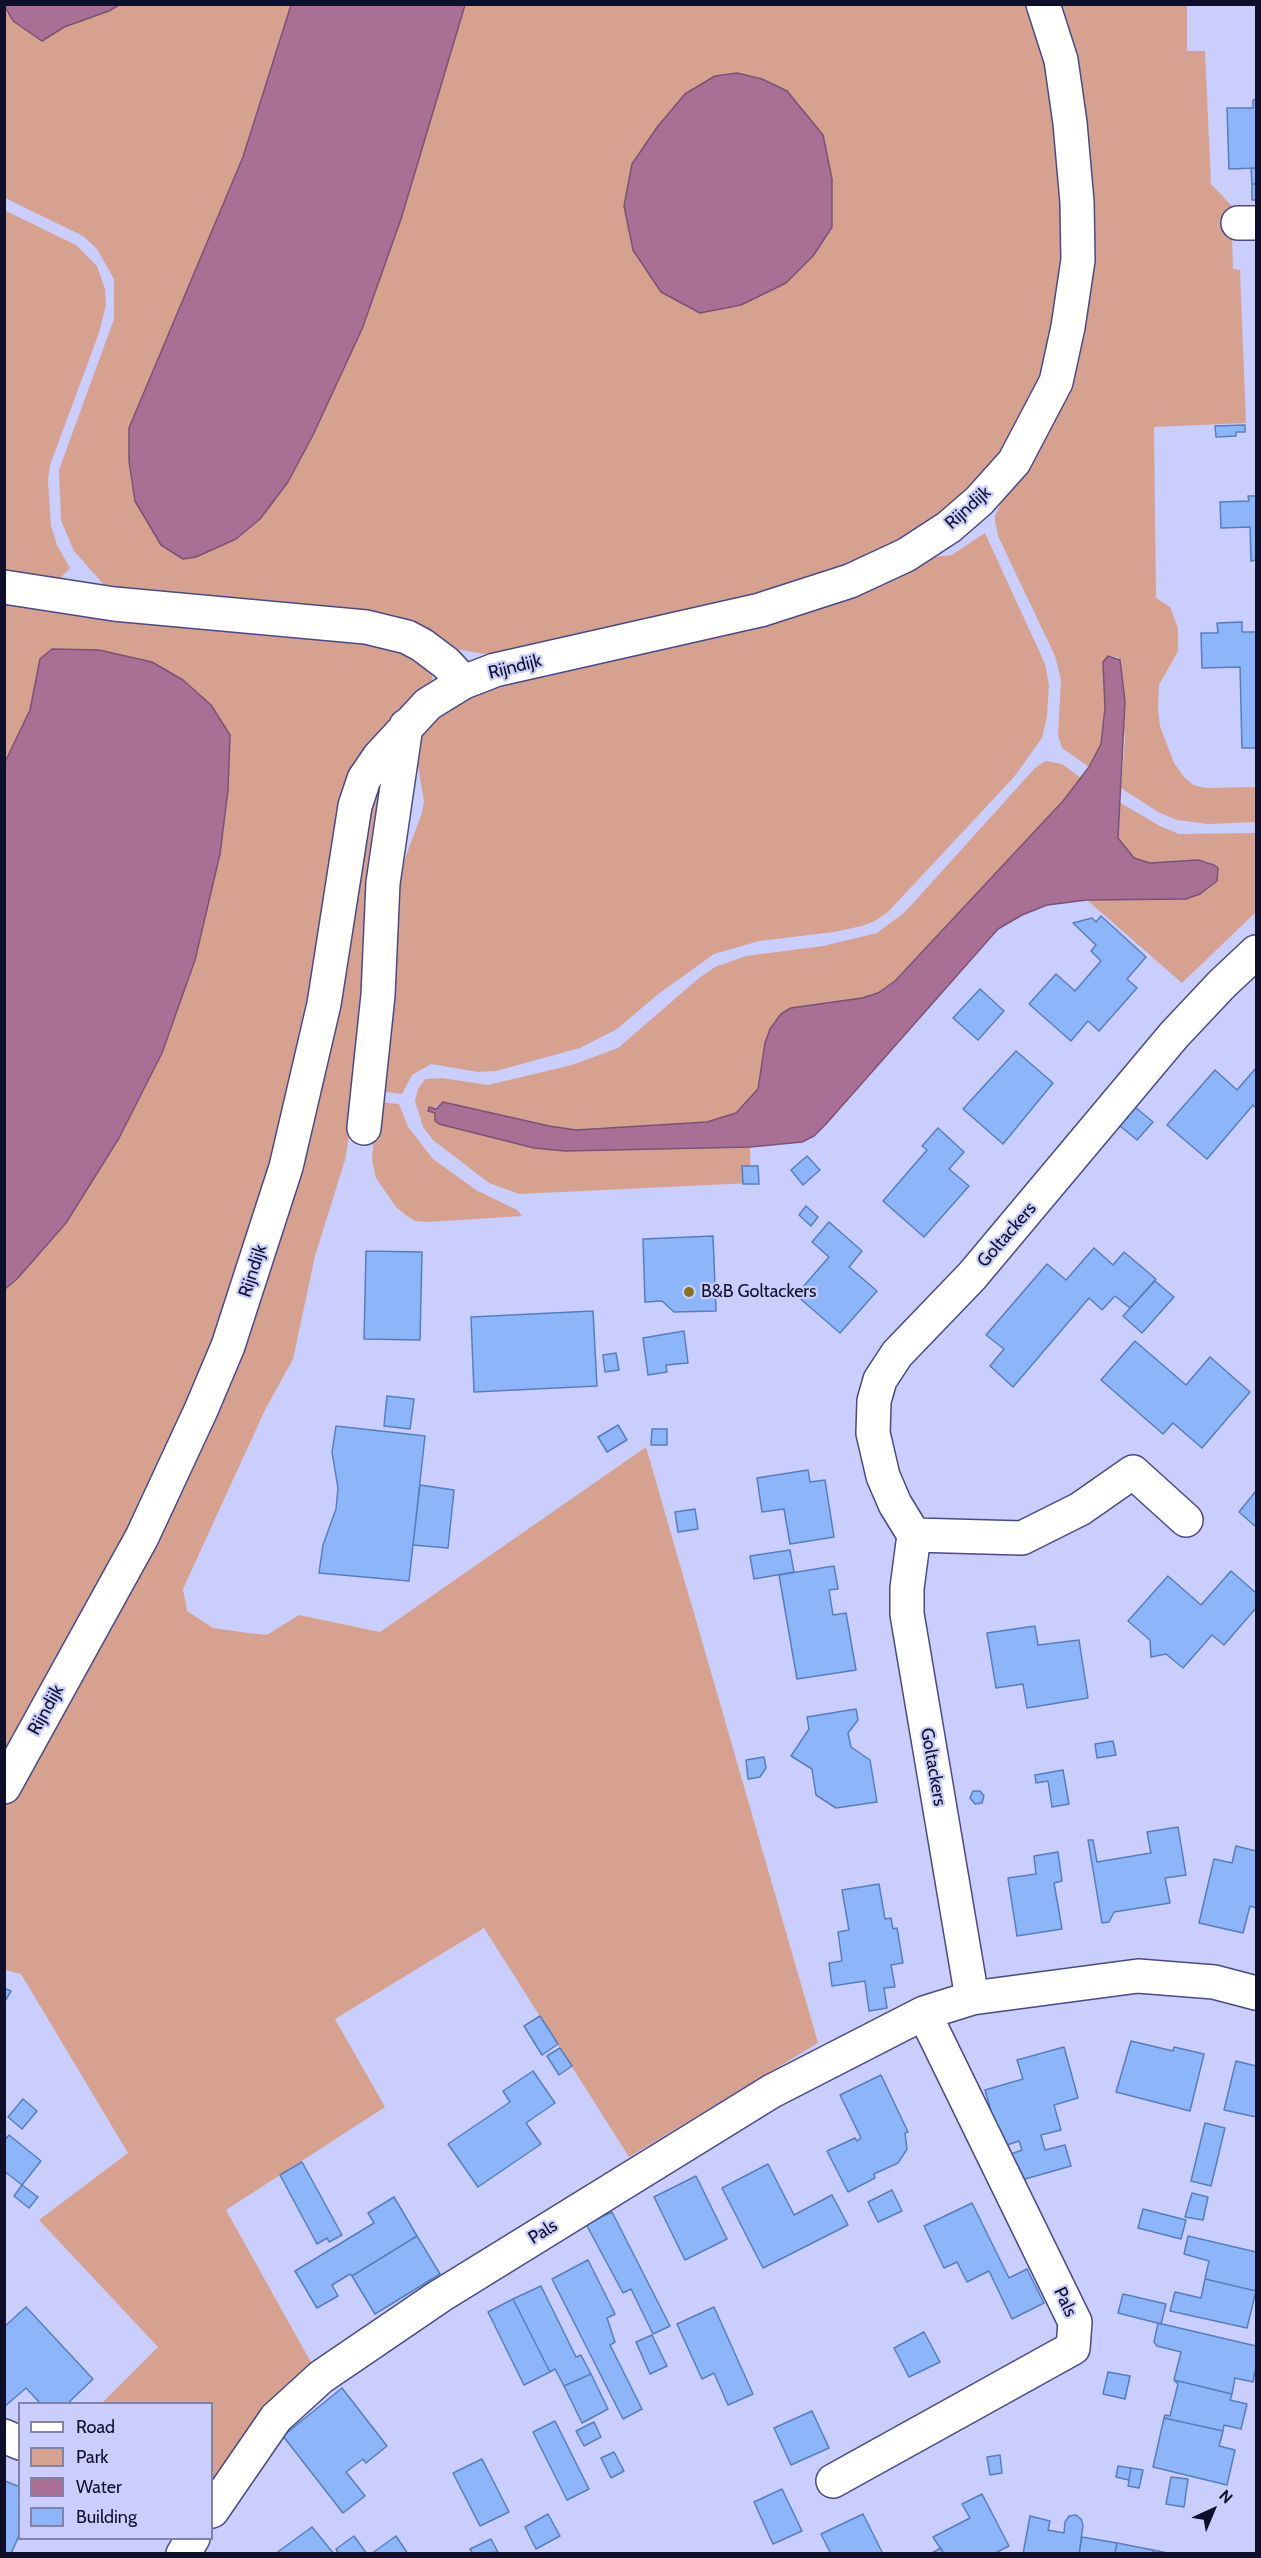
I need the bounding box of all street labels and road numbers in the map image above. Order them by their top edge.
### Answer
street label: Rijndijk [941,482,995,534]
street label: Rijndijk [486,650,544,684]
street label: Goltackers [973,1198,1041,1272]
street label: Rijndijk [234,1242,272,1300]
street label: Rijndijk [23,1681,69,1739]
street label: Goltackers [916,1726,950,1808]
street label: Pals [524,2215,562,2249]
street label: Pals [1049,2284,1081,2320]

